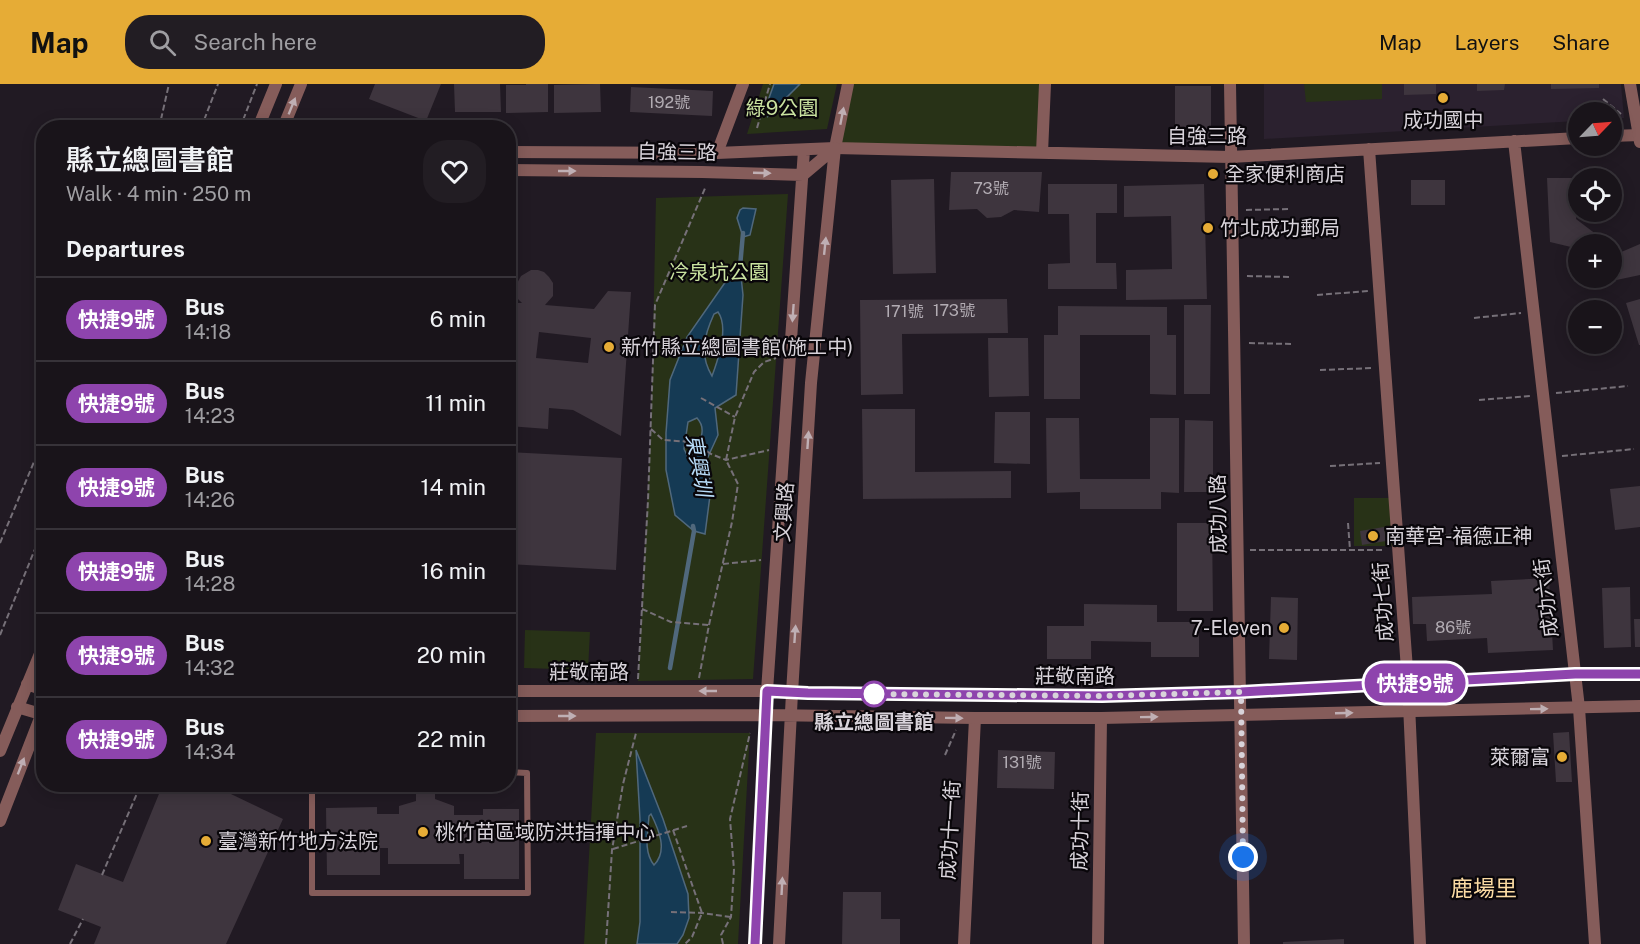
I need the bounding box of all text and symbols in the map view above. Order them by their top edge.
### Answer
search box [125,15,545,69]
text: Map [30,26,89,59]
icon: search [146,26,179,59]
text: Search here [194,29,317,55]
text: Map [1379,30,1422,55]
text: Layers [1455,30,1519,55]
text: Share [1552,30,1610,55]
marker: 成功國中 [1436,91,1450,105]
house number: 192號 [648,93,690,112]
one-way arrow [287,96,297,114]
park label: 綠9公園 [746,96,818,120]
north arrow [1568,102,1622,156]
map controls [1568,102,1622,354]
one-way arrow [838,106,847,125]
place label: 成功國中 [1403,108,1483,132]
street label: 自強三路 [1167,124,1247,148]
street label: 自強三路 [637,139,717,165]
button: heart [423,140,486,203]
text: 縣立總圖書館 [66,143,234,176]
place label: 全家便利商店 [1225,162,1345,186]
one-way arrow [557,166,576,176]
marker: 全家便利商店 [1206,167,1220,181]
button: locate [1568,168,1622,222]
one-way arrow [752,169,771,178]
house number: 73號 [973,179,1009,198]
text: Walk · 4 min · 250 m [66,182,251,206]
place label: 竹北成功郵局 [1220,216,1340,240]
marker: 竹北成功郵局 [1201,221,1215,235]
button: + [1568,234,1622,288]
text: Departures [66,236,185,262]
one-way arrow [820,236,830,255]
park label: 冷泉坑公園 [669,260,769,284]
text: Bus [185,294,225,320]
button: − [1568,300,1622,354]
house number: 173號 [933,301,975,320]
house number: 171號 [885,302,923,321]
one-way arrow [789,303,798,322]
text: 6 min [430,306,486,332]
text: 快捷9號 [78,307,155,332]
text: 14:18 [185,320,231,344]
place label: 新竹縣立總圖書館(施工中) [621,335,853,359]
marker: 新竹縣立總圖書館(施工中) [602,340,616,354]
text: Bus [185,378,225,404]
text: 11 min [425,390,486,416]
text: 快捷9號 [78,391,155,416]
text: 14:23 [185,404,235,428]
one-way arrow [803,430,812,449]
water label: 東興圳 [681,432,717,501]
text: Bus [185,462,225,488]
text: 14 min [421,474,486,500]
street label: 成功八路 [1205,474,1231,554]
text: 快捷9號 [78,475,155,500]
street label: 文興路 [770,481,798,543]
text: 14:26 [185,488,235,512]
place label: 南華宮-福德正神 [1385,524,1533,548]
marker: 南華宮-福德正神 [1366,529,1380,543]
text: Bus [185,546,225,572]
street label: 成功六街 [1529,557,1563,639]
text: 16 min [421,558,486,584]
text: 快捷9號 [78,559,155,584]
street label: 成功七街 [1368,561,1398,643]
text: 14:28 [185,572,235,596]
place label: 7-Eleven [1191,616,1272,640]
house number: 86號 [1435,618,1471,637]
marker: 7-Eleven [1277,621,1291,635]
one-way arrow [791,625,800,644]
text: Bus [185,630,225,656]
text: 20 min [417,642,486,668]
text: 快捷9號 [78,643,155,668]
text: 14:32 [185,656,235,680]
street label: 莊敬南路 [549,660,629,684]
street label: 莊敬南路 [1035,664,1115,688]
line badge: 快捷9號 [1373,664,1457,702]
text: 快捷9號 [1377,671,1453,696]
marker: 縣立總圖書館 [861,681,887,707]
one-way arrow [699,686,718,696]
one-way arrow [1530,704,1549,713]
one-way arrow [1335,709,1354,718]
place label: 縣立總圖書館 [814,710,934,734]
one-way arrow [557,711,576,720]
one-way arrow [945,713,964,723]
one-way arrow [1140,713,1159,722]
text: Bus [185,714,225,740]
text: 22 min [417,726,486,752]
text: 快捷9號 [78,727,155,752]
text: 14:34 [185,740,235,764]
place label: 萊爾富 [1490,745,1550,769]
marker: 萊爾富 [1555,750,1569,764]
house number: 131號 [1002,753,1042,772]
one-way arrow [17,757,26,775]
street label: 成功十一街 [935,779,965,881]
street label: 成功十街 [1067,791,1093,871]
place label: 桃竹苗區域防洪指揮中心 [435,820,655,844]
marker: 桃竹苗區域防洪指揮中心 [416,825,430,839]
place label: 臺灣新竹地方法院 [218,829,378,853]
marker: 臺灣新竹地方法院 [199,834,213,848]
your location [1228,842,1258,872]
district label: 鹿場里 [1451,875,1517,901]
one-way arrow [777,876,786,895]

